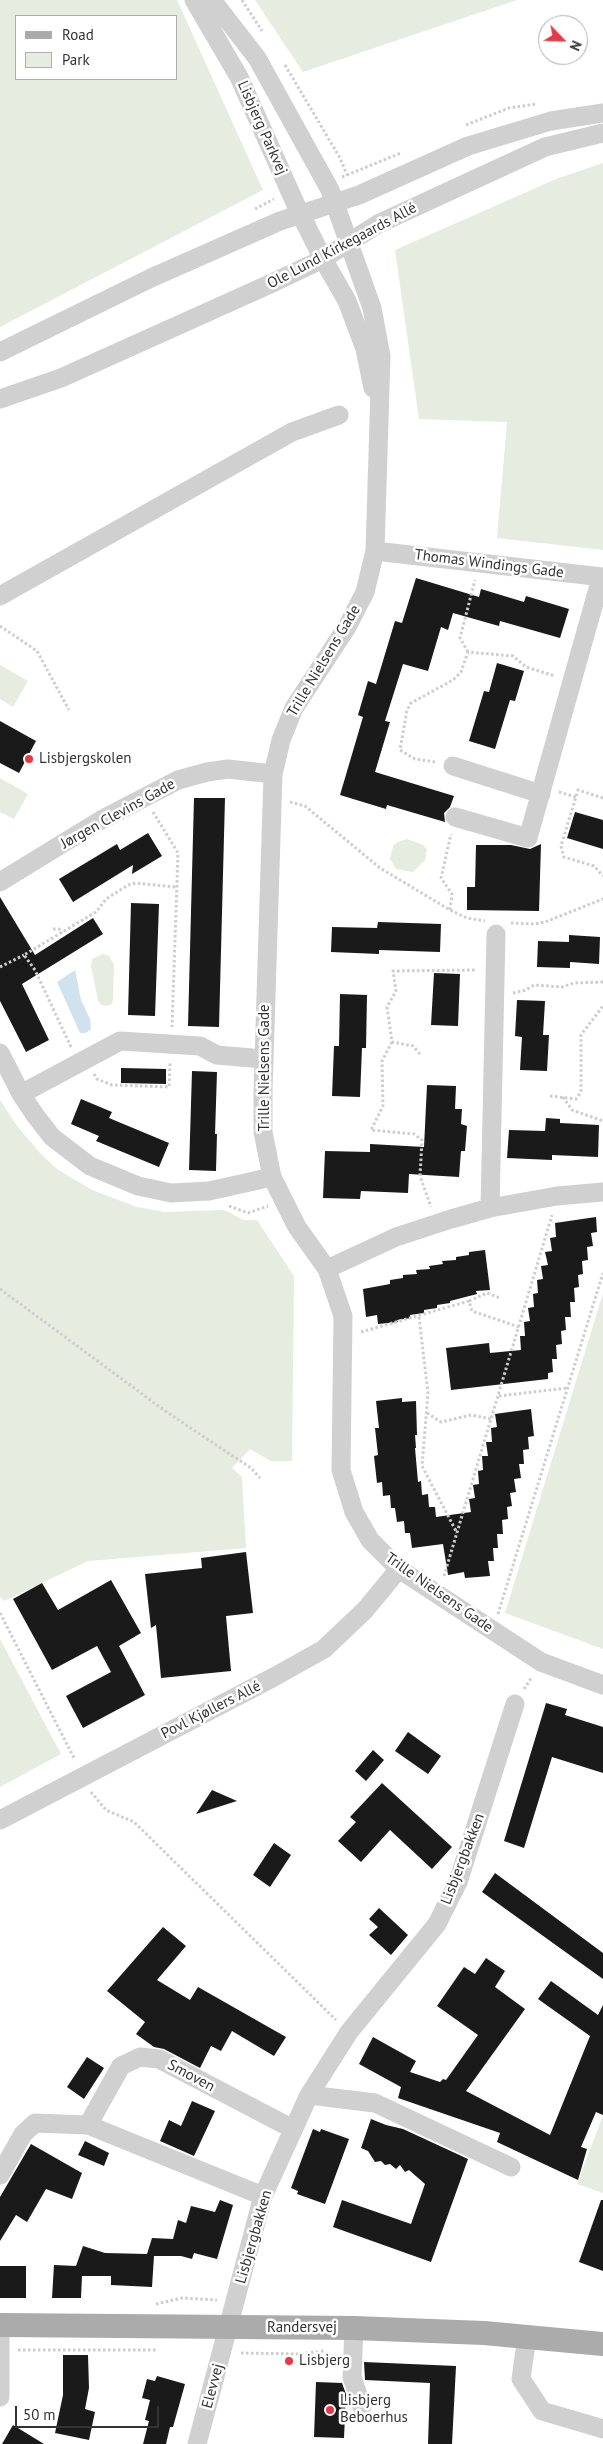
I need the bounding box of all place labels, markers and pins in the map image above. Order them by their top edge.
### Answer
place label: Lisbjergskolen [39,750,132,768]
marker: Lisbjergskolen [23,753,35,765]
place label: Lisbjerg [299,2352,350,2370]
marker: Lisbjerg [283,2355,295,2367]
place label: Lisbjerg Beboerhus [340,2392,408,2427]
marker: Lisbjerg Beboerhus [324,2404,336,2416]

